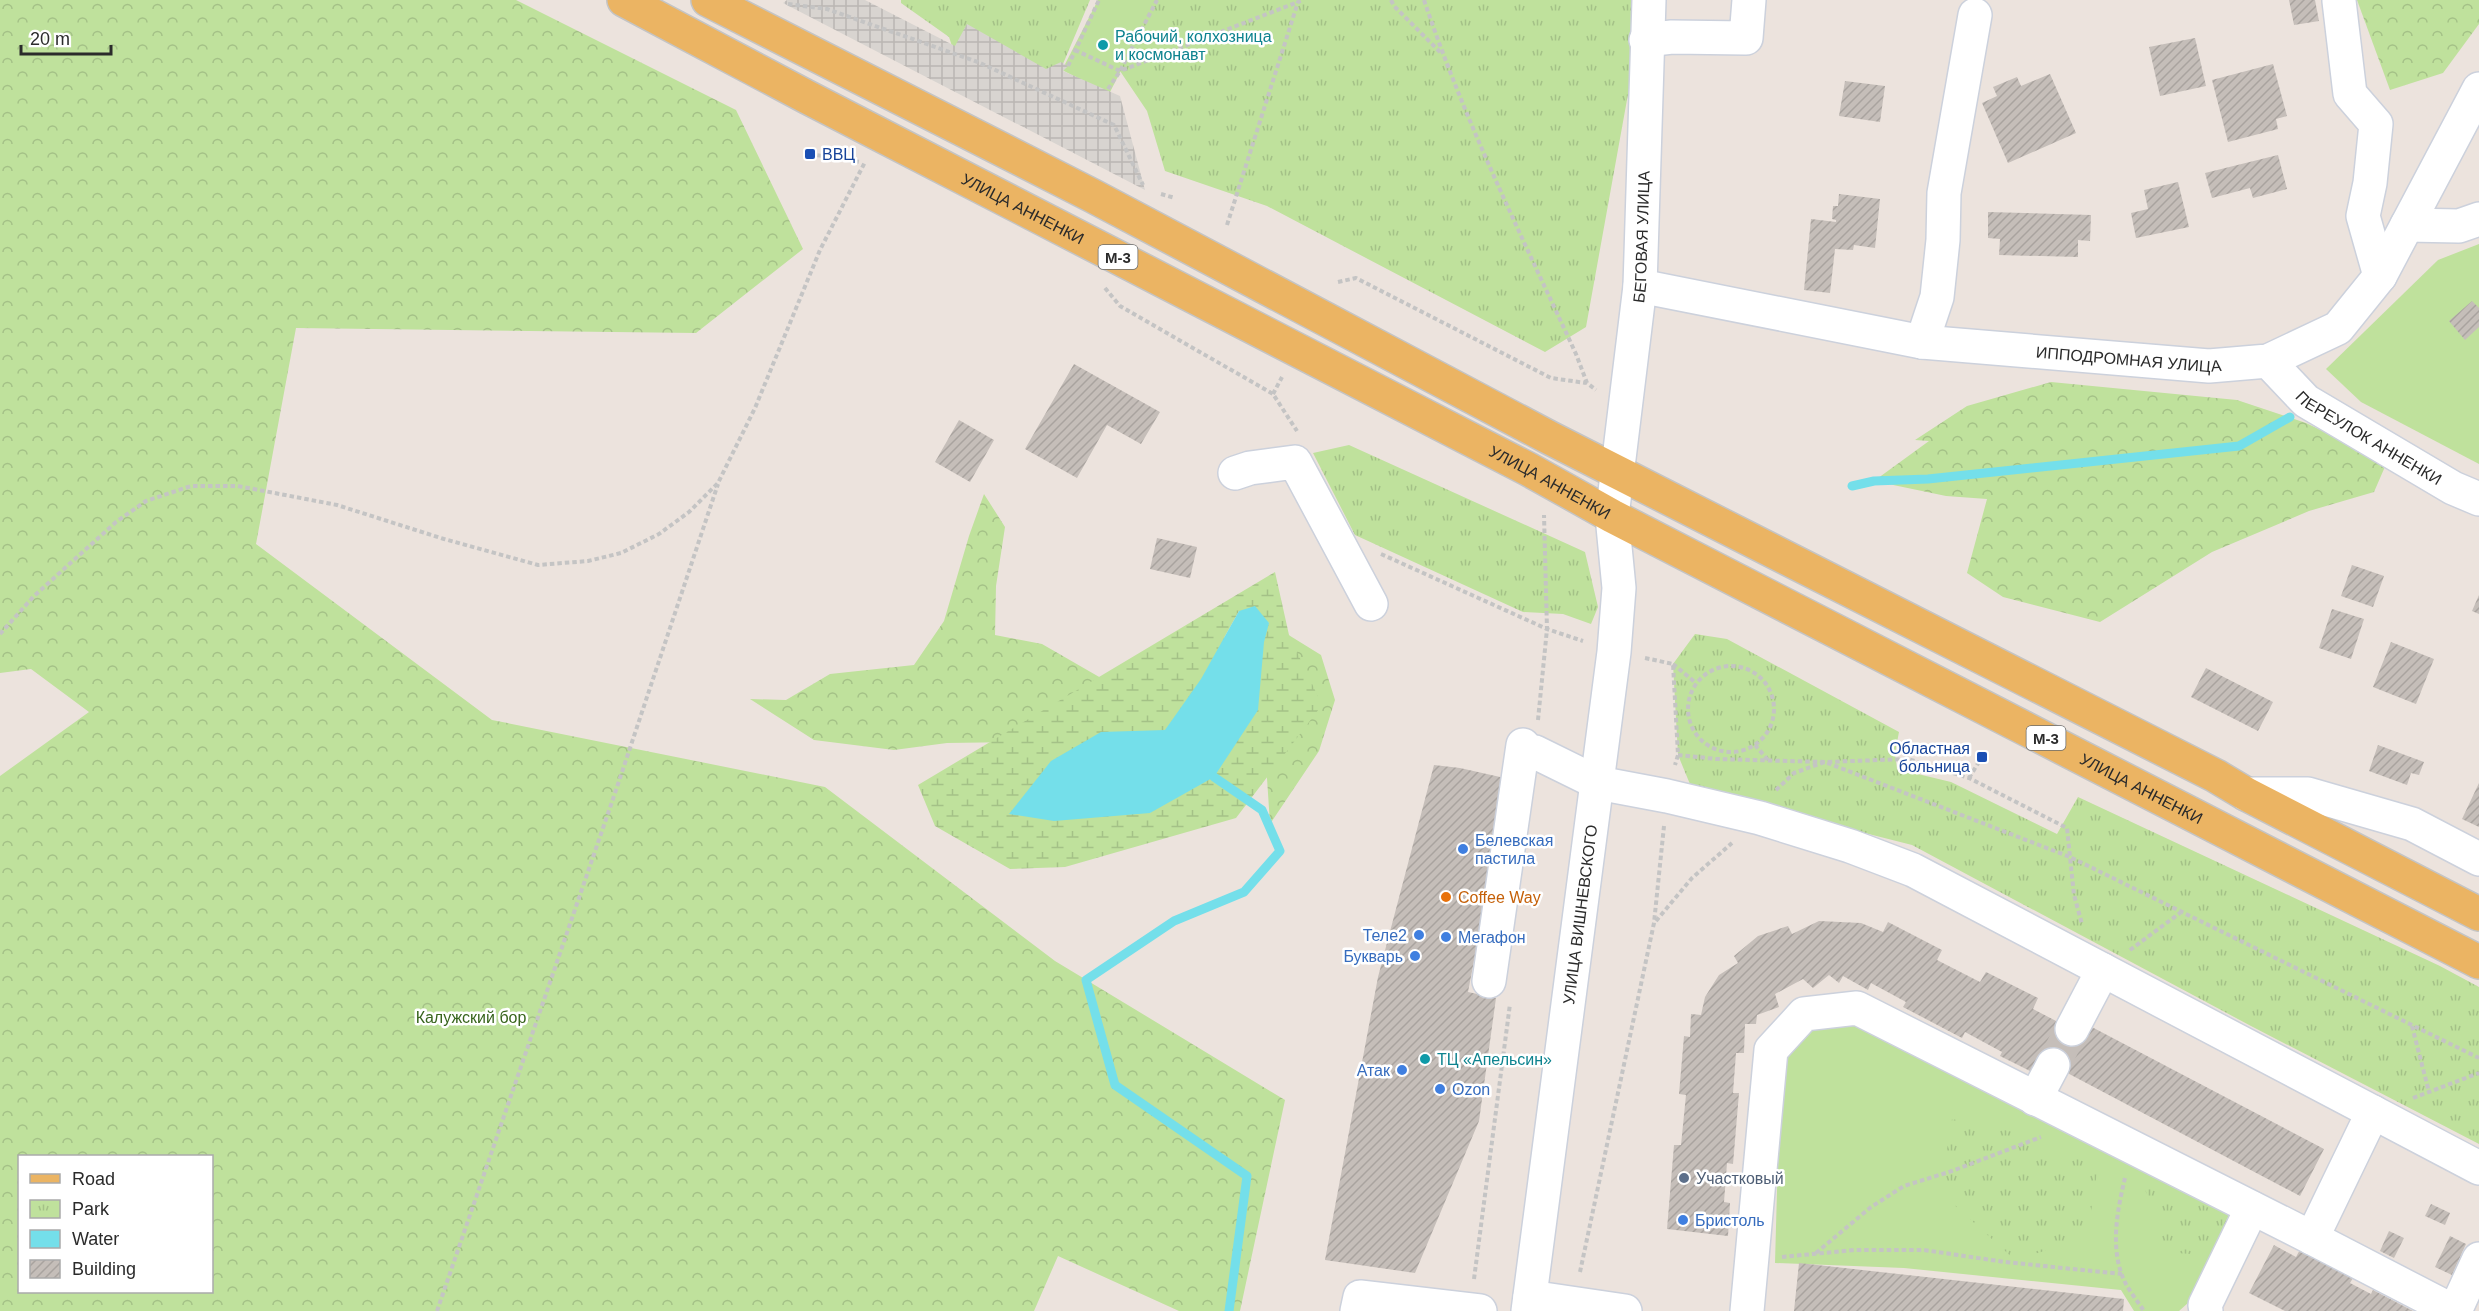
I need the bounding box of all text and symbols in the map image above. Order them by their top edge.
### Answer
scale bar [21,18,111,56]
place label: Рабочий, колхозница и космонавт [1115,28,1272,63]
text: 20 m [30,29,70,49]
marker: Рабочий, колхозница и космонавт [1096,38,1110,52]
place label: ВВЦ [822,146,855,163]
marker: ВВЦ [803,147,817,161]
street label: УЛИЦА АННЕНКИ [959,170,1087,247]
street label: БЕГОВАЯ УЛИЦА [1630,170,1652,304]
road number: М-3 [1098,245,1138,269]
street label: ИППОДРОМНАЯ УЛИЦА [2035,343,2222,375]
street label: ПЕРЕУЛОК АННЕНКИ [2293,387,2445,488]
street label: УЛИЦА АННЕНКИ [1487,442,1614,522]
road number: М-3 [2026,726,2066,750]
place label: Областная больница [1889,740,1970,775]
marker: Областная больница [1975,750,1989,764]
street label: УЛИЦА АННЕНКИ [2077,750,2205,827]
street label: УЛИЦА ВИШНЕВСКОГО [1560,823,1600,1005]
place label: Белевская пастила [1475,832,1553,867]
marker: Белевская пастила [1456,842,1470,856]
place label: Coffee Way [1458,889,1541,906]
marker: Coffee Way [1439,890,1453,904]
place label: Теле2 [1363,927,1407,944]
marker: Теле2 [1412,928,1426,942]
place label: Мегафон [1458,929,1526,946]
marker: Мегафон [1439,930,1453,944]
place label: Букварь [1343,948,1403,965]
marker: Букварь [1408,949,1422,963]
park label: Калужский бор [416,1009,526,1026]
place label: ТЦ «Апельсин» [1437,1051,1552,1068]
marker: ТЦ «Апельсин» [1418,1052,1432,1066]
place label: Атак [1357,1062,1391,1079]
marker: Атак [1395,1063,1409,1077]
place label: Ozon [1452,1081,1490,1098]
marker: Ozon [1433,1082,1447,1096]
legend [18,1155,213,1293]
text: Road [72,1169,115,1189]
place label: Участковый [1696,1170,1784,1187]
marker: Участковый [1677,1171,1691,1185]
text: Park [72,1199,110,1219]
place label: Бристоль [1695,1212,1765,1229]
marker: Бристоль [1676,1213,1690,1227]
text: Water [72,1229,119,1249]
text: Building [72,1259,136,1279]

